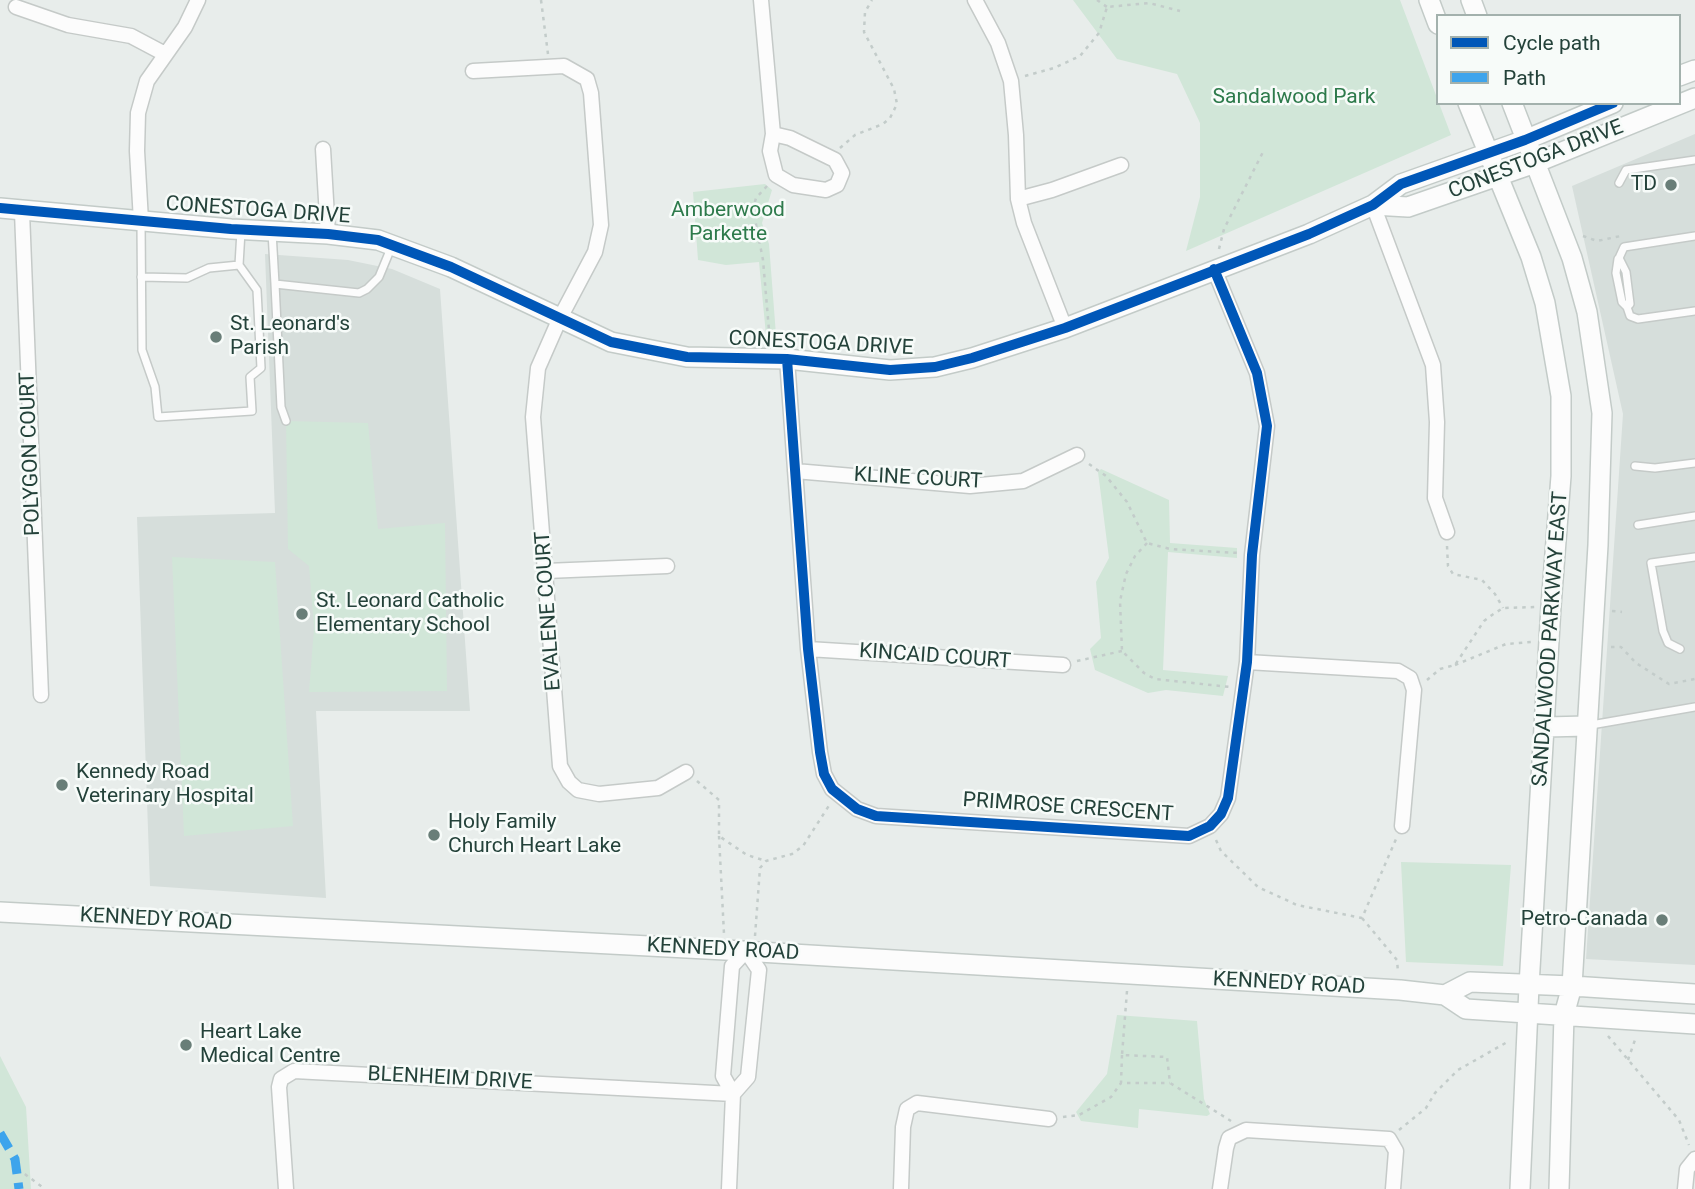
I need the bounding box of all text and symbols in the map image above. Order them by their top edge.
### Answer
legend [1436,14,1681,105]
text: Cycle path [1503,31,1601,55]
text: Path [1503,66,1546,90]
park label: Sandalwood Park [1213,85,1375,111]
street label: CONESTOGA DRIVE [1445,115,1627,205]
place label: TD [1631,172,1657,198]
marker: TD [1663,177,1679,193]
street label: CONESTOGA DRIVE [165,192,351,230]
park label: Amberwood Parkette [671,198,785,248]
place label: St. Leonard's Parish [230,312,350,362]
street label: CONESTOGA DRIVE [728,327,914,361]
marker: St. Leonard's Parish [208,329,224,345]
street label: POLYGON COURT [16,372,46,536]
street label: KLINE COURT [853,463,983,495]
street label: SANDALWOOD PARKWAY EAST [1528,491,1574,787]
street label: EVALENE COURT [531,530,567,692]
place label: St. Leonard Catholic Elementary School [316,589,504,639]
marker: St. Leonard Catholic Elementary School [294,606,310,622]
street label: KINCAID COURT [858,639,1012,675]
place label: Kennedy Road Veterinary Hospital [76,760,254,810]
marker: Kennedy Road Veterinary Hospital [54,777,70,793]
street label: PRIMROSE CRESCENT [962,788,1174,828]
place label: Holy Family Church Heart Lake [448,810,621,860]
marker: Holy Family Church Heart Lake [426,827,442,843]
street label: KENNEDY ROAD [79,903,233,937]
place label: Petro-Canada [1521,907,1648,933]
marker: Petro-Canada [1654,912,1670,928]
street label: KENNEDY ROAD [646,933,800,967]
street label: KENNEDY ROAD [1212,967,1366,1001]
place label: Heart Lake Medical Centre [200,1020,340,1070]
marker: Heart Lake Medical Centre [178,1037,194,1053]
street label: BLENHEIM DRIVE [367,1062,533,1096]

